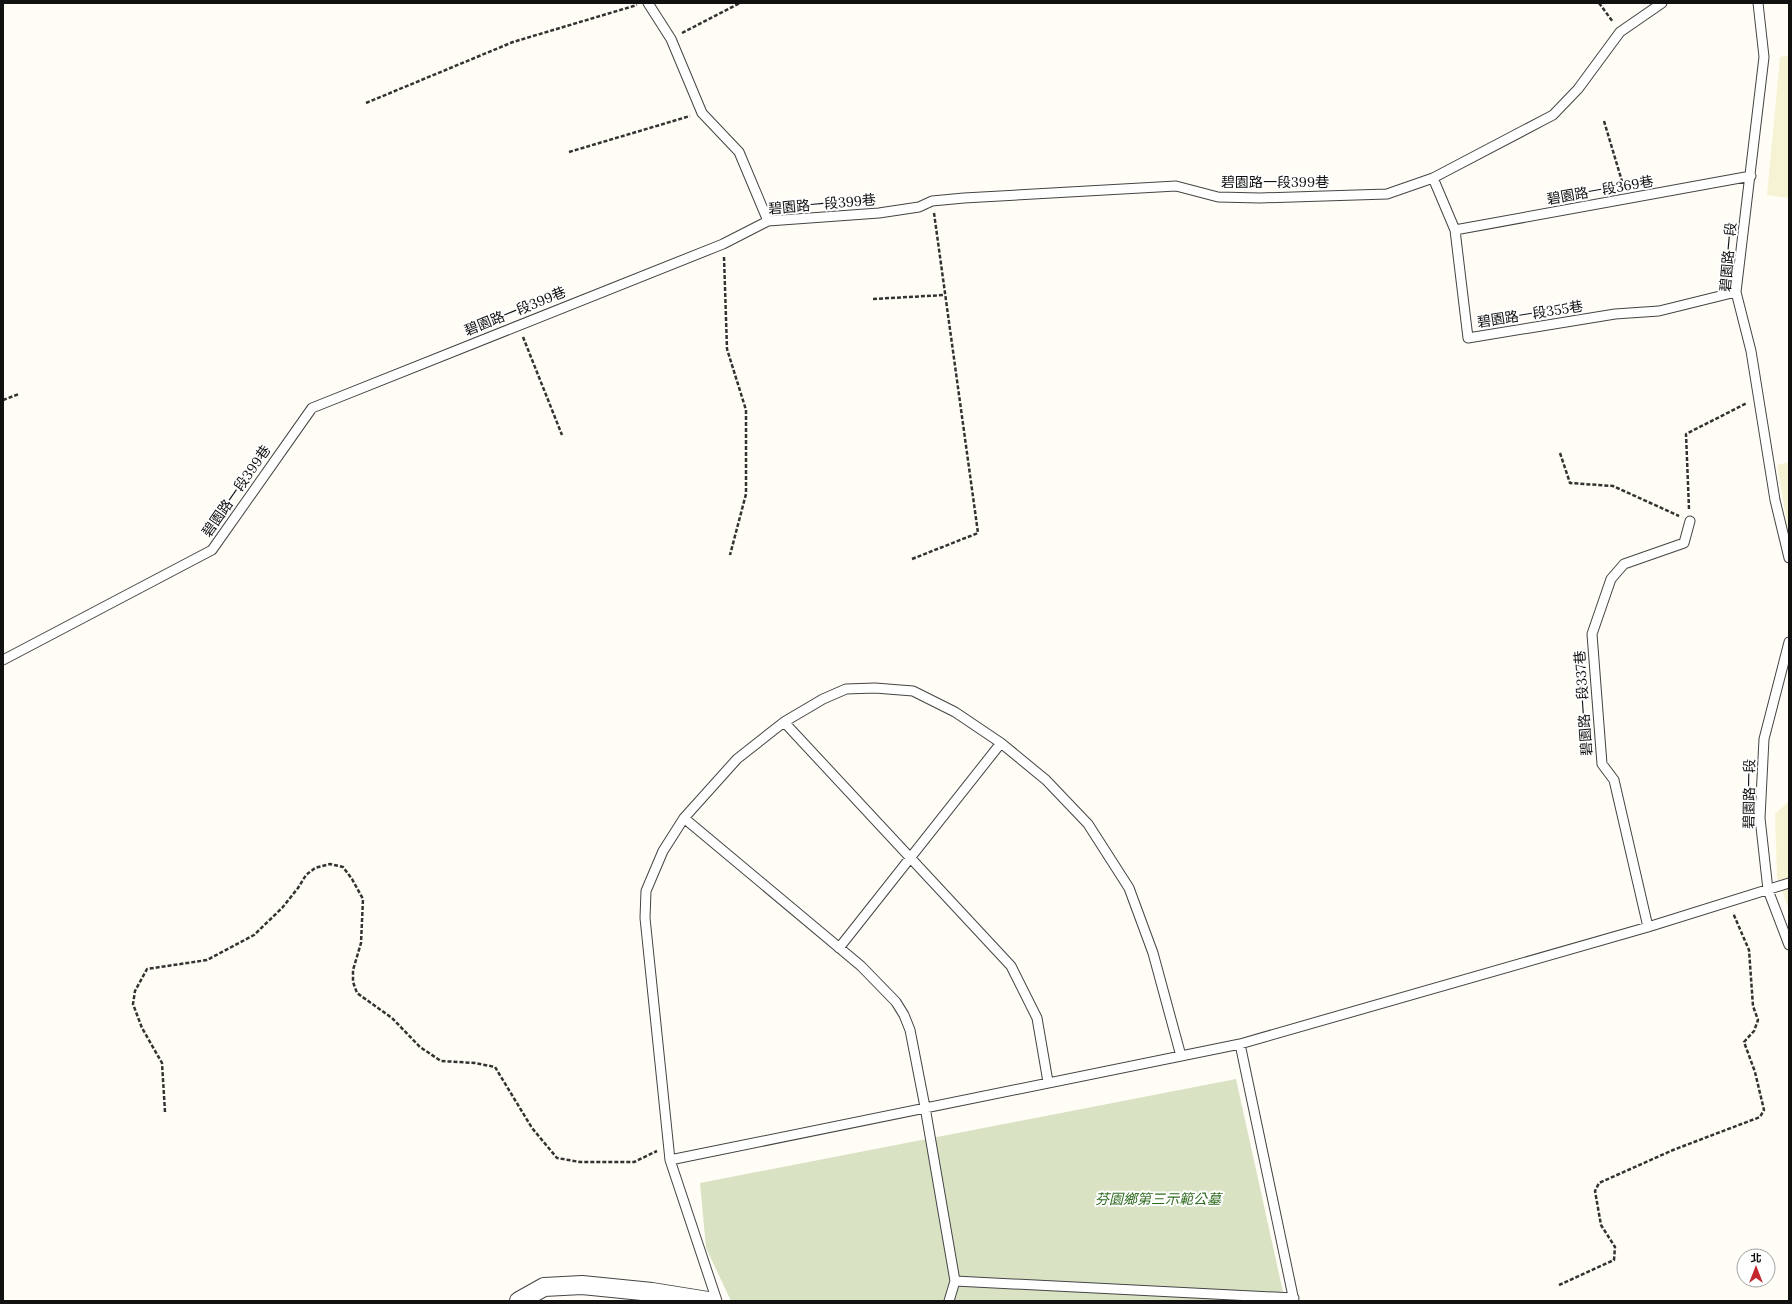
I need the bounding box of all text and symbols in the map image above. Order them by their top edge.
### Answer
street label: 碧園路一段369巷 [1545,172,1655,208]
street label: 碧園路一段399巷 [1221,173,1329,191]
street label: 碧園路一段399巷 [767,190,877,218]
street label: 碧園路一段 [1716,221,1740,293]
street label: 碧園路一段399巷 [462,282,568,340]
street label: 碧園路一段355巷 [1476,297,1584,331]
street label: 碧園路一段399巷 [198,442,274,540]
street label: 碧園路一段337巷 [1570,650,1596,756]
street label: 碧園路一段 [1739,759,1759,829]
park label: 芬園鄉第三示範公墓 [1095,1190,1223,1208]
north arrow [1736,1248,1776,1288]
text: 北 [1751,1251,1762,1265]

